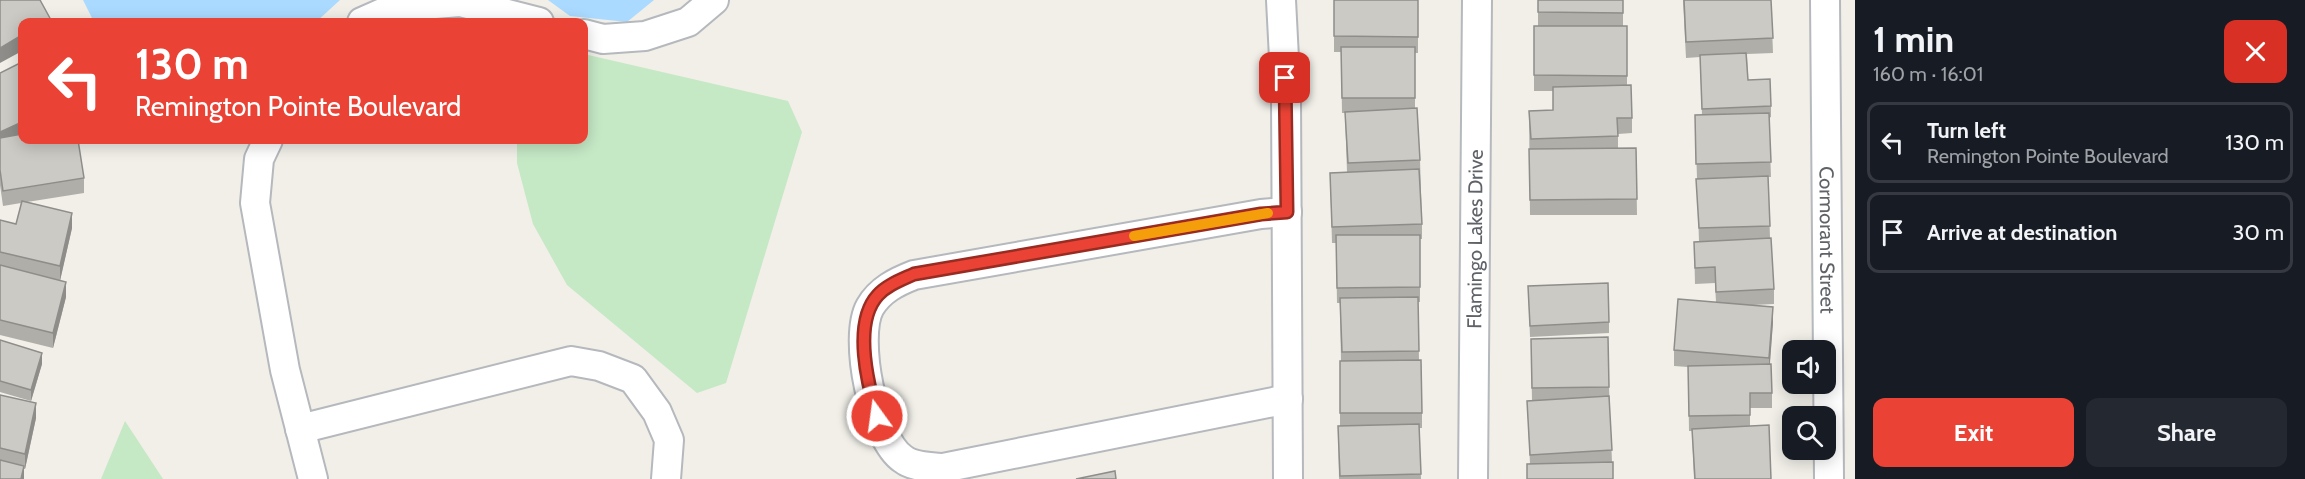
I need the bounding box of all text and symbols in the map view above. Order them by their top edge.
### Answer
text: 1 min [1873,17,1954,61]
button: close [2224,20,2287,83]
text: 130 m [135,38,249,90]
icon: left [36,42,114,120]
pin [1259,52,1310,103]
icon: arrive [1268,61,1301,94]
text: 160 m · 16:01 [1873,62,1983,86]
text: Remington Pointe Boulevard [135,90,461,123]
text: Turn left [1927,117,2006,144]
icon: left [1876,126,1909,159]
text: 130 m [2225,129,2284,156]
text: Remington Pointe Boulevard [1927,144,2169,168]
street label: Flamingo Lakes Drive [1462,149,1488,329]
street label: Cormorant Street [1814,166,1840,314]
icon: arrive [1876,216,1909,249]
text: Arrive at destination [1927,219,2117,246]
text: 30 m [2232,219,2284,246]
map controls [1782,340,1836,460]
button: sound [1782,340,1836,394]
position arrow [845,384,909,448]
button: Exit [1873,398,2074,467]
button: Share [2086,398,2287,467]
button: search [1782,406,1836,460]

